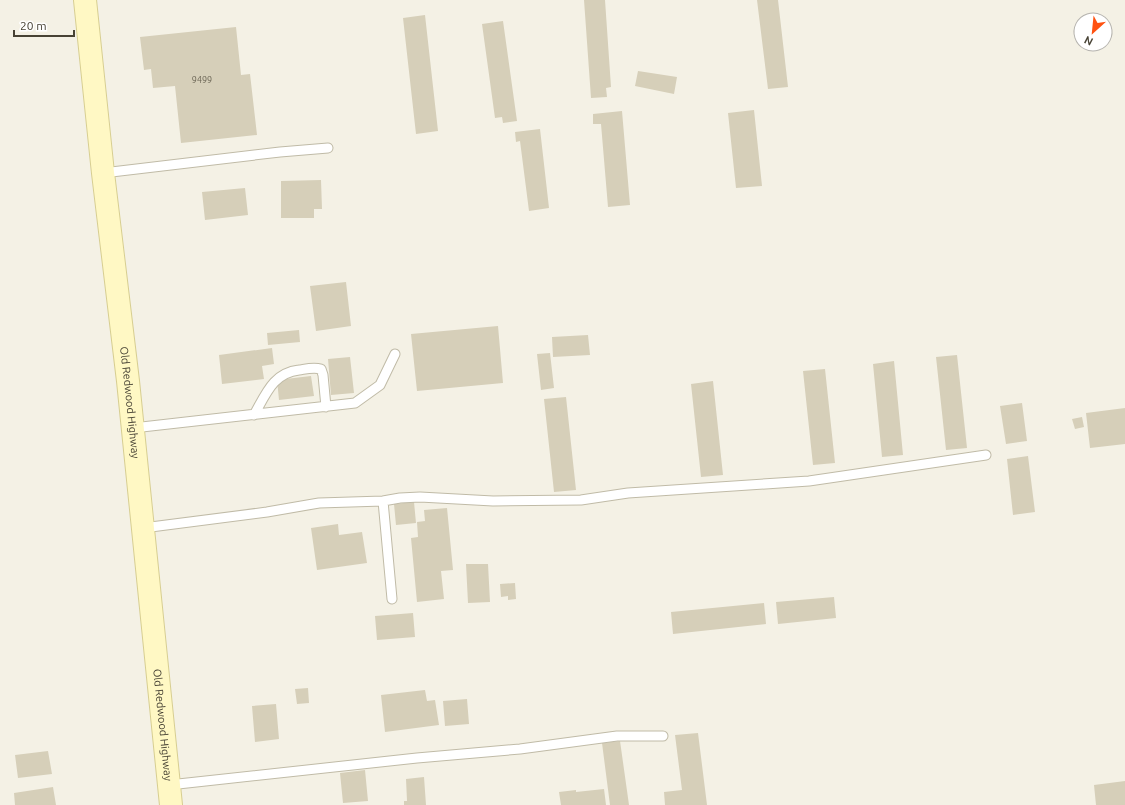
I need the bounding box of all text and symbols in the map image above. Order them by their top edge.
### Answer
scale bar [14,12,74,38]
north arrow [1073,12,1113,52]
text: 20 m [20,19,47,32]
text: N [1082,34,1095,48]
house number: 9499 [192,75,212,85]
street label: Old Redwood Highway [118,346,142,460]
street label: Old Redwood Highway [151,668,175,782]

